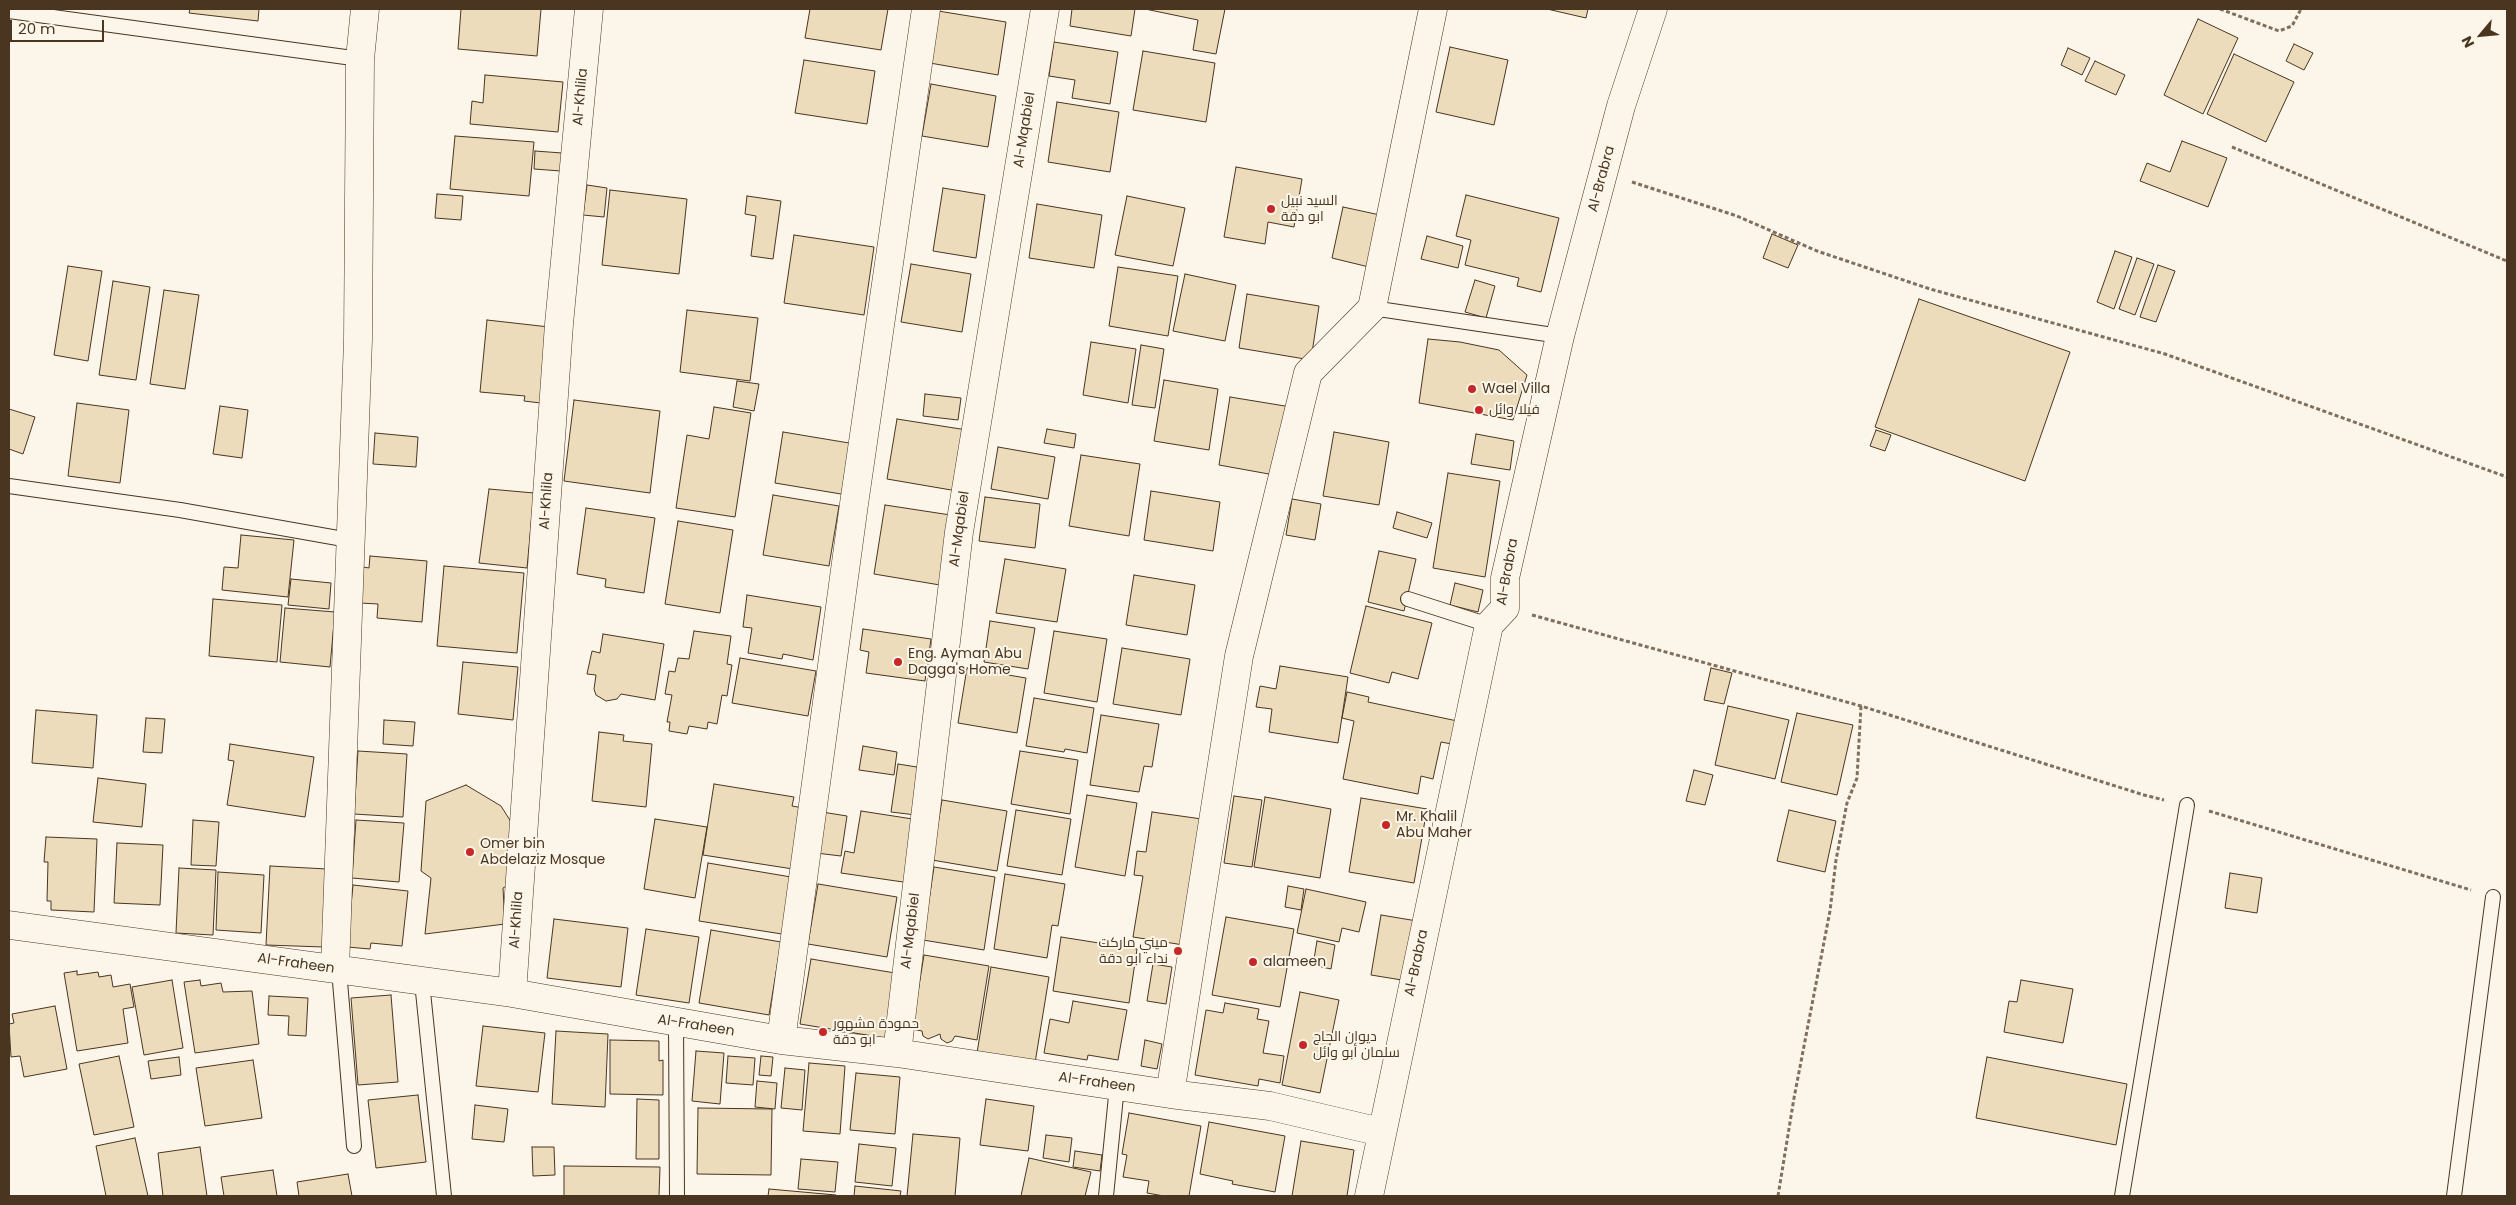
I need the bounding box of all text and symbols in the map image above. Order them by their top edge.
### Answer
scale bar [12,10,106,42]
north arrow [2456,10,2506,60]
text: 20 m [18,18,56,39]
text: N [2456,33,2479,51]
street label: Al-Khlila [570,68,592,126]
street label: Al-Mqabiel [1011,91,1039,169]
street label: Al-Brabra [1585,144,1619,214]
place label: السيد نبيل ابو دقة [1281,193,1338,226]
marker: السيد نبيل ابو دقة [1265,203,1277,215]
place label: Wael Villa [1482,381,1550,397]
marker: Wael Villa [1466,383,1478,395]
place label: فيلا وائل [1489,402,1540,418]
marker: فيلا وائل [1473,404,1485,416]
street label: Al-Khlila [537,472,557,530]
street label: Al-Mqabiel [946,490,974,568]
street label: Al-Brabra [1494,537,1522,607]
place label: Eng. Ayman Abu Dagga's Home [908,646,1022,679]
marker: Eng. Ayman Abu Dagga's Home [892,656,904,668]
place label: Mr. Khalil Abu Maher [1396,809,1472,842]
marker: Mr. Khalil Abu Maher [1380,819,1392,831]
place label: Omer bin Abdelaziz Mosque [480,836,605,869]
marker: Omer bin Abdelaziz Mosque [464,846,476,858]
street label: Al-Khlila [507,891,527,949]
street label: Al-Mqabiel [898,892,924,970]
street label: Al-Brabra [1402,928,1432,998]
place label: ميني ماركت نداء ابو دقة [1099,935,1168,968]
marker: ميني ماركت نداء ابو دقة [1172,945,1184,957]
street label: Al-Fraheen [256,950,336,978]
place label: alameen [1263,954,1326,970]
marker: alameen [1247,956,1259,968]
street label: Al-Fraheen [656,1012,736,1040]
place label: حمودة مشهور ابو دقة [833,1016,919,1048]
marker: حمودة مشهور ابو دقة [817,1026,829,1038]
place label: ديوان الحاج سلمان أبو وائل [1313,1029,1400,1062]
marker: ديوان الحاج سلمان أبو وائل [1297,1039,1309,1051]
street label: Al-Fraheen [1057,1069,1137,1097]

